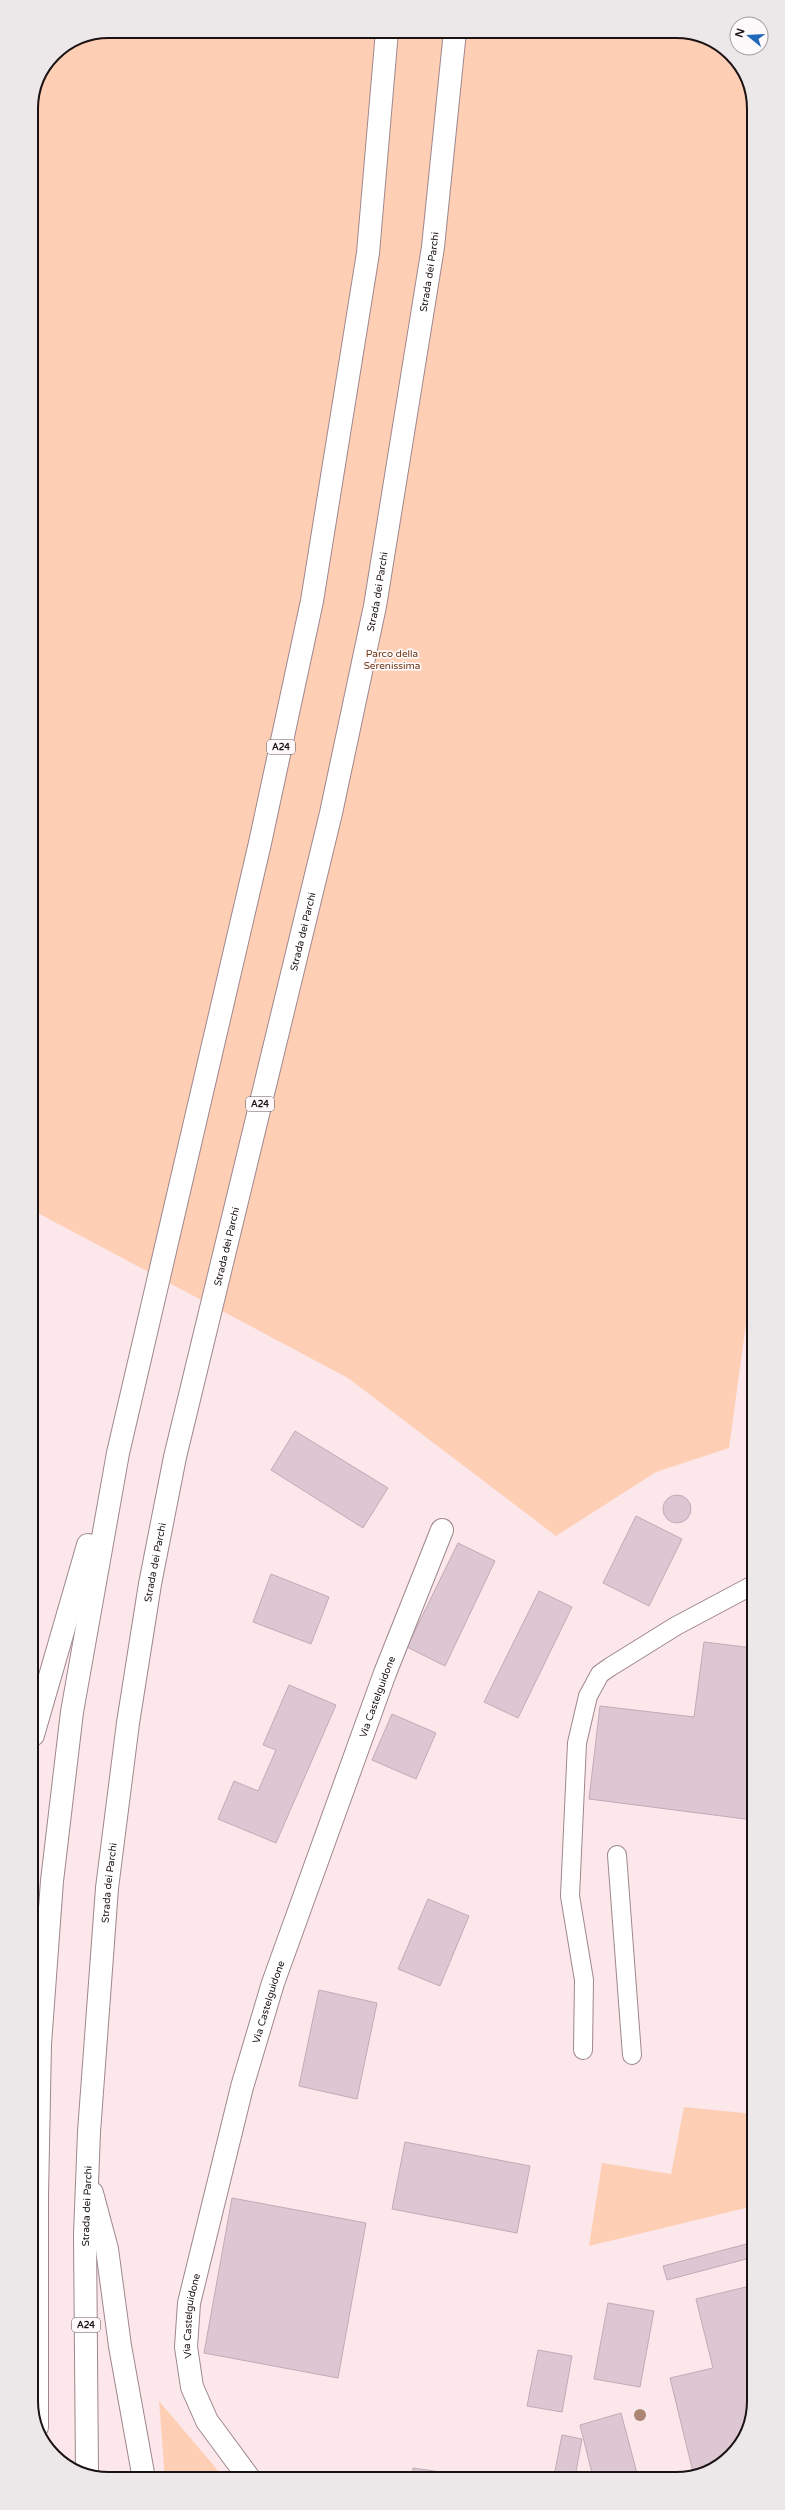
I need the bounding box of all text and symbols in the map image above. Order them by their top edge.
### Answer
north arrow [729,16,769,56]
text: N [732,27,748,39]
street label: Strada dei Parchi [418,231,441,313]
street label: Strada dei Parchi [365,551,391,633]
park label: Parco della Serenissima [364,648,420,672]
road number: A24 [267,740,295,754]
street label: Strada dei Parchi [288,891,319,972]
road number: A24 [246,1097,274,1111]
street label: Strada dei Parchi [212,1206,242,1287]
street label: Strada dei Parchi [142,1522,169,1603]
street label: Via Castelguidone [357,1654,398,1739]
street label: Strada dei Parchi [99,1842,120,1923]
street label: Via Castelguidone [250,1959,288,2045]
street label: Strada dei Parchi [80,2166,95,2246]
street label: Via Castelguidone [181,2272,203,2359]
road number: A24 [72,2318,100,2332]

